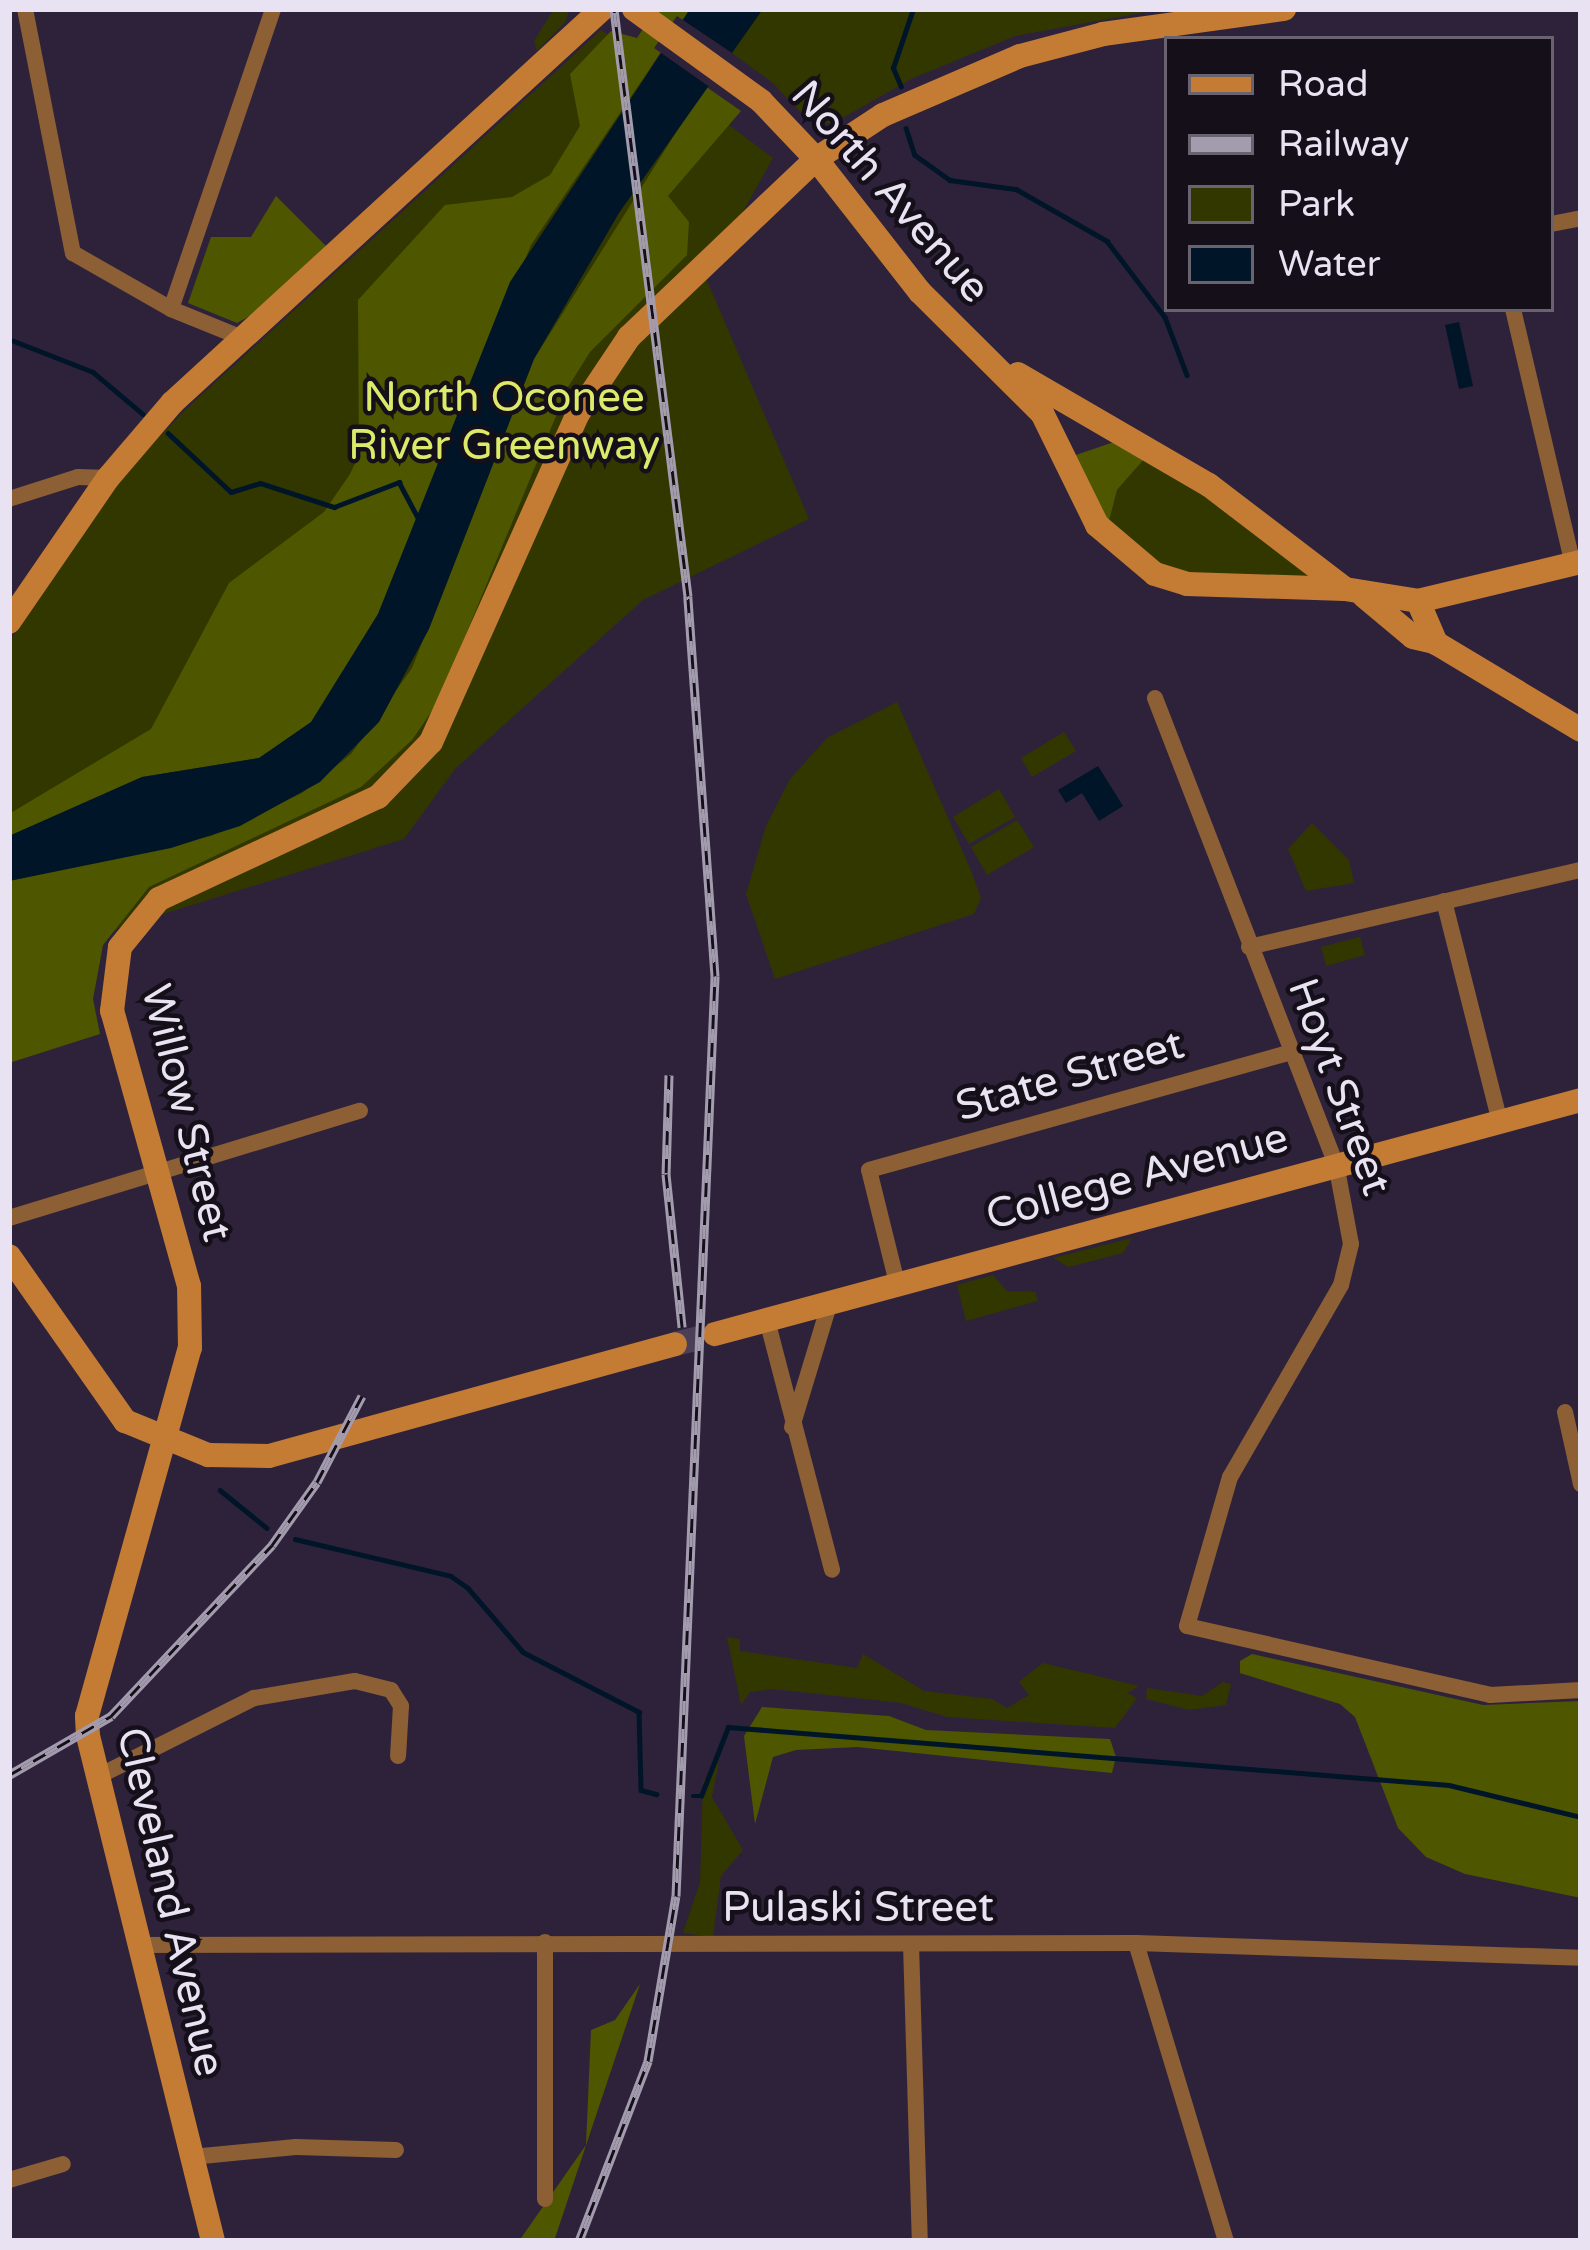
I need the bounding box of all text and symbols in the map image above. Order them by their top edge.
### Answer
legend [1164,36,1554,312]
text: Road [1278,63,1368,106]
street label: North Avenue [780,71,1000,313]
text: Railway [1278,123,1409,166]
text: Park [1278,183,1355,226]
text: Water [1278,243,1380,286]
park label: North Oconee River Greenway [348,373,660,472]
street label: Hoyt Street [1277,972,1401,1202]
street label: Willow Street [130,979,242,1247]
street label: State Street [950,1019,1190,1133]
street label: College Avenue [981,1113,1293,1241]
street label: Cleveland Avenue [105,1723,235,2081]
street label: Pulaski Street [722,1883,994,1933]

